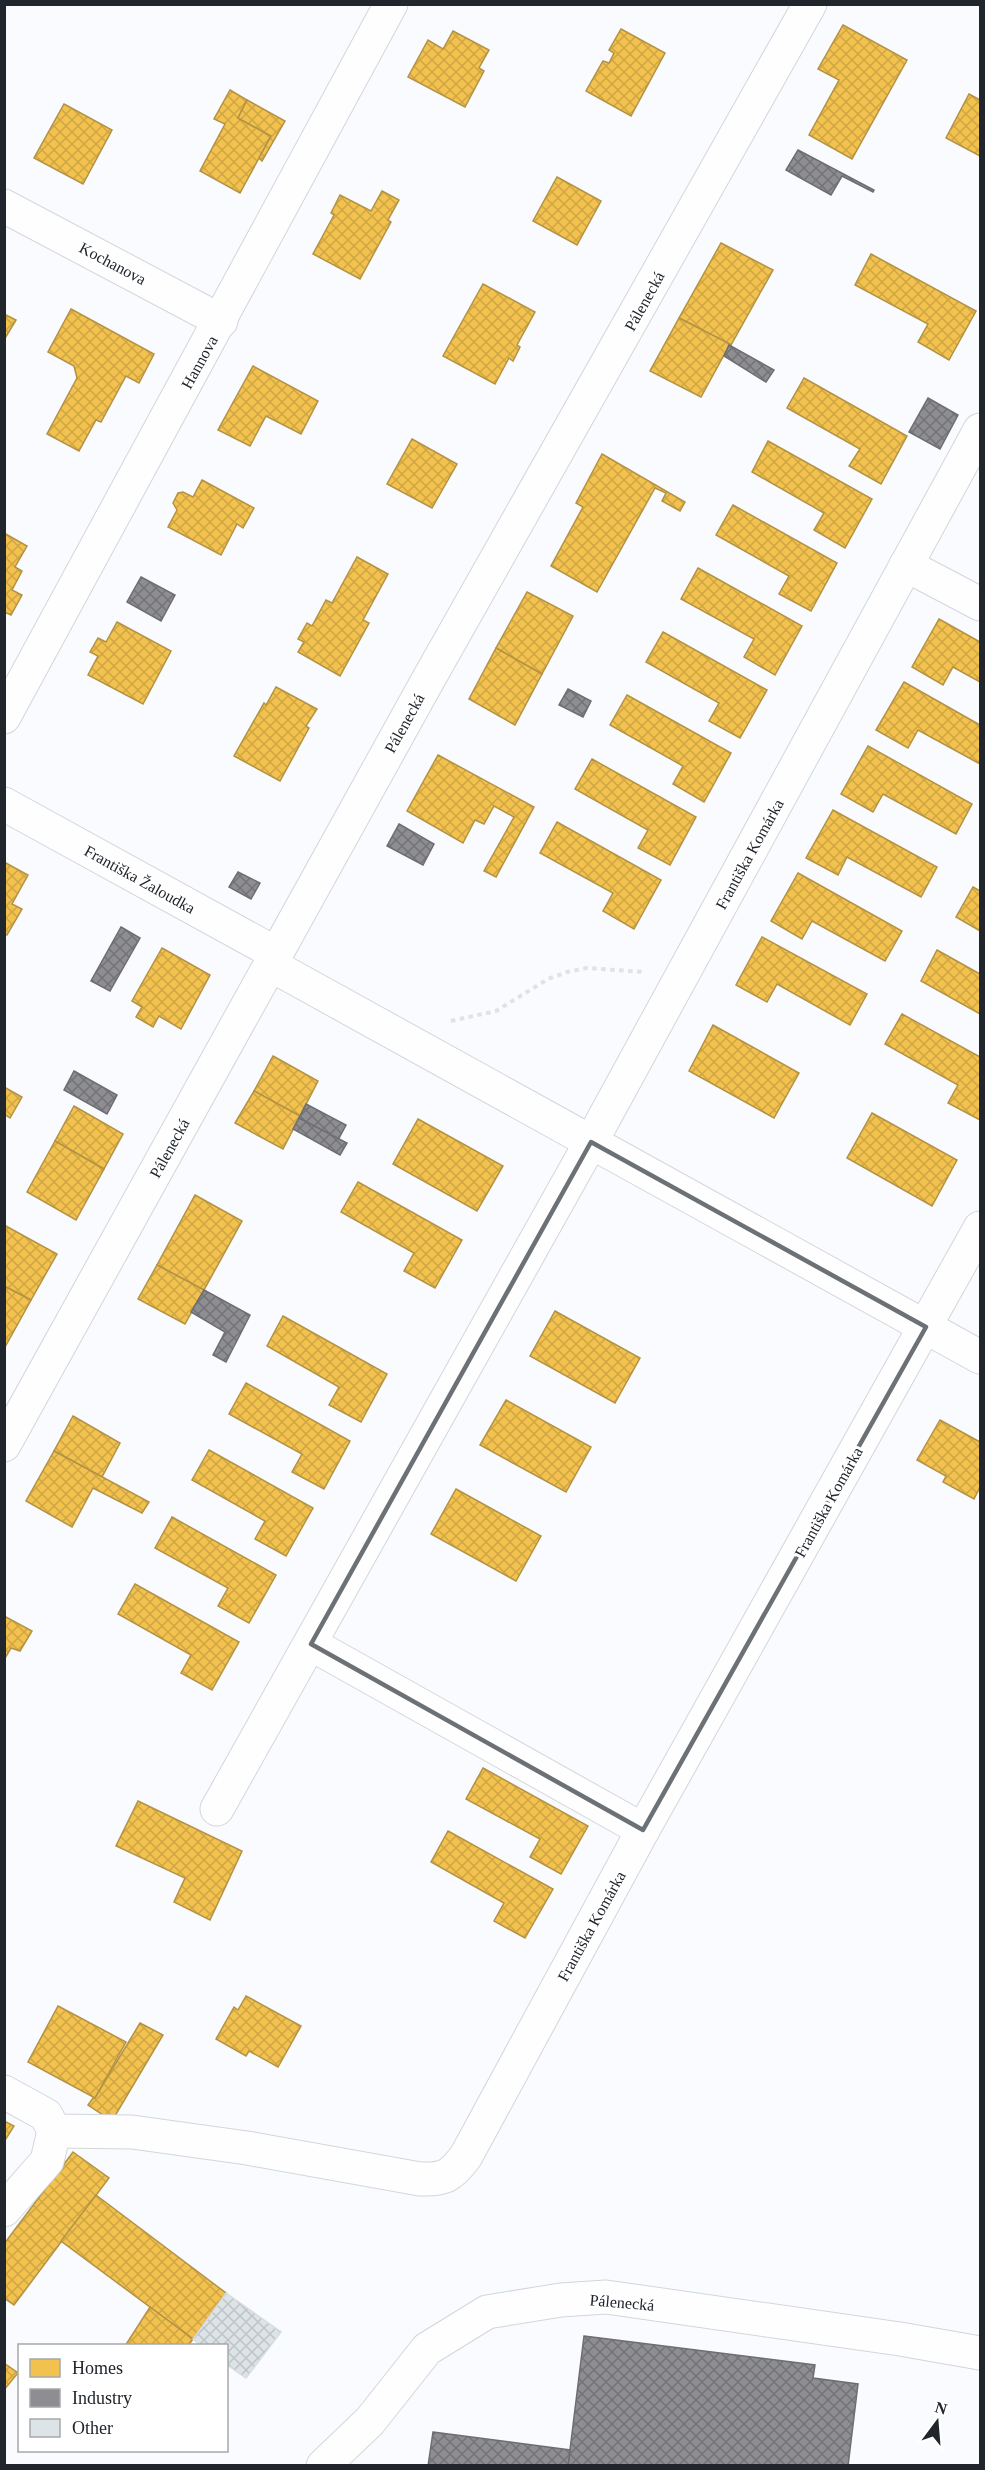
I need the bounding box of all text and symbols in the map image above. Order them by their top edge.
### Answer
street label: Kochanova [77,239,149,288]
street label: Pálenecká [621,269,668,334]
street label: Hannova [178,333,221,392]
street label: Pálenecká [381,691,428,756]
street label: Františka Komárka [712,796,787,912]
street label: Františka Žaloudka [81,841,199,917]
street label: Pálenecká [146,1116,193,1181]
street label: Františka Komárka [791,1444,866,1560]
street label: Františka Komárka [554,1868,629,1984]
street label: Pálenecká [589,2291,655,2314]
legend [18,2344,228,2452]
text: Homes [72,2358,123,2378]
text: Industry [72,2388,132,2408]
north arrow [907,2392,967,2452]
text: N [933,2398,949,2418]
text: Other [72,2418,113,2438]

